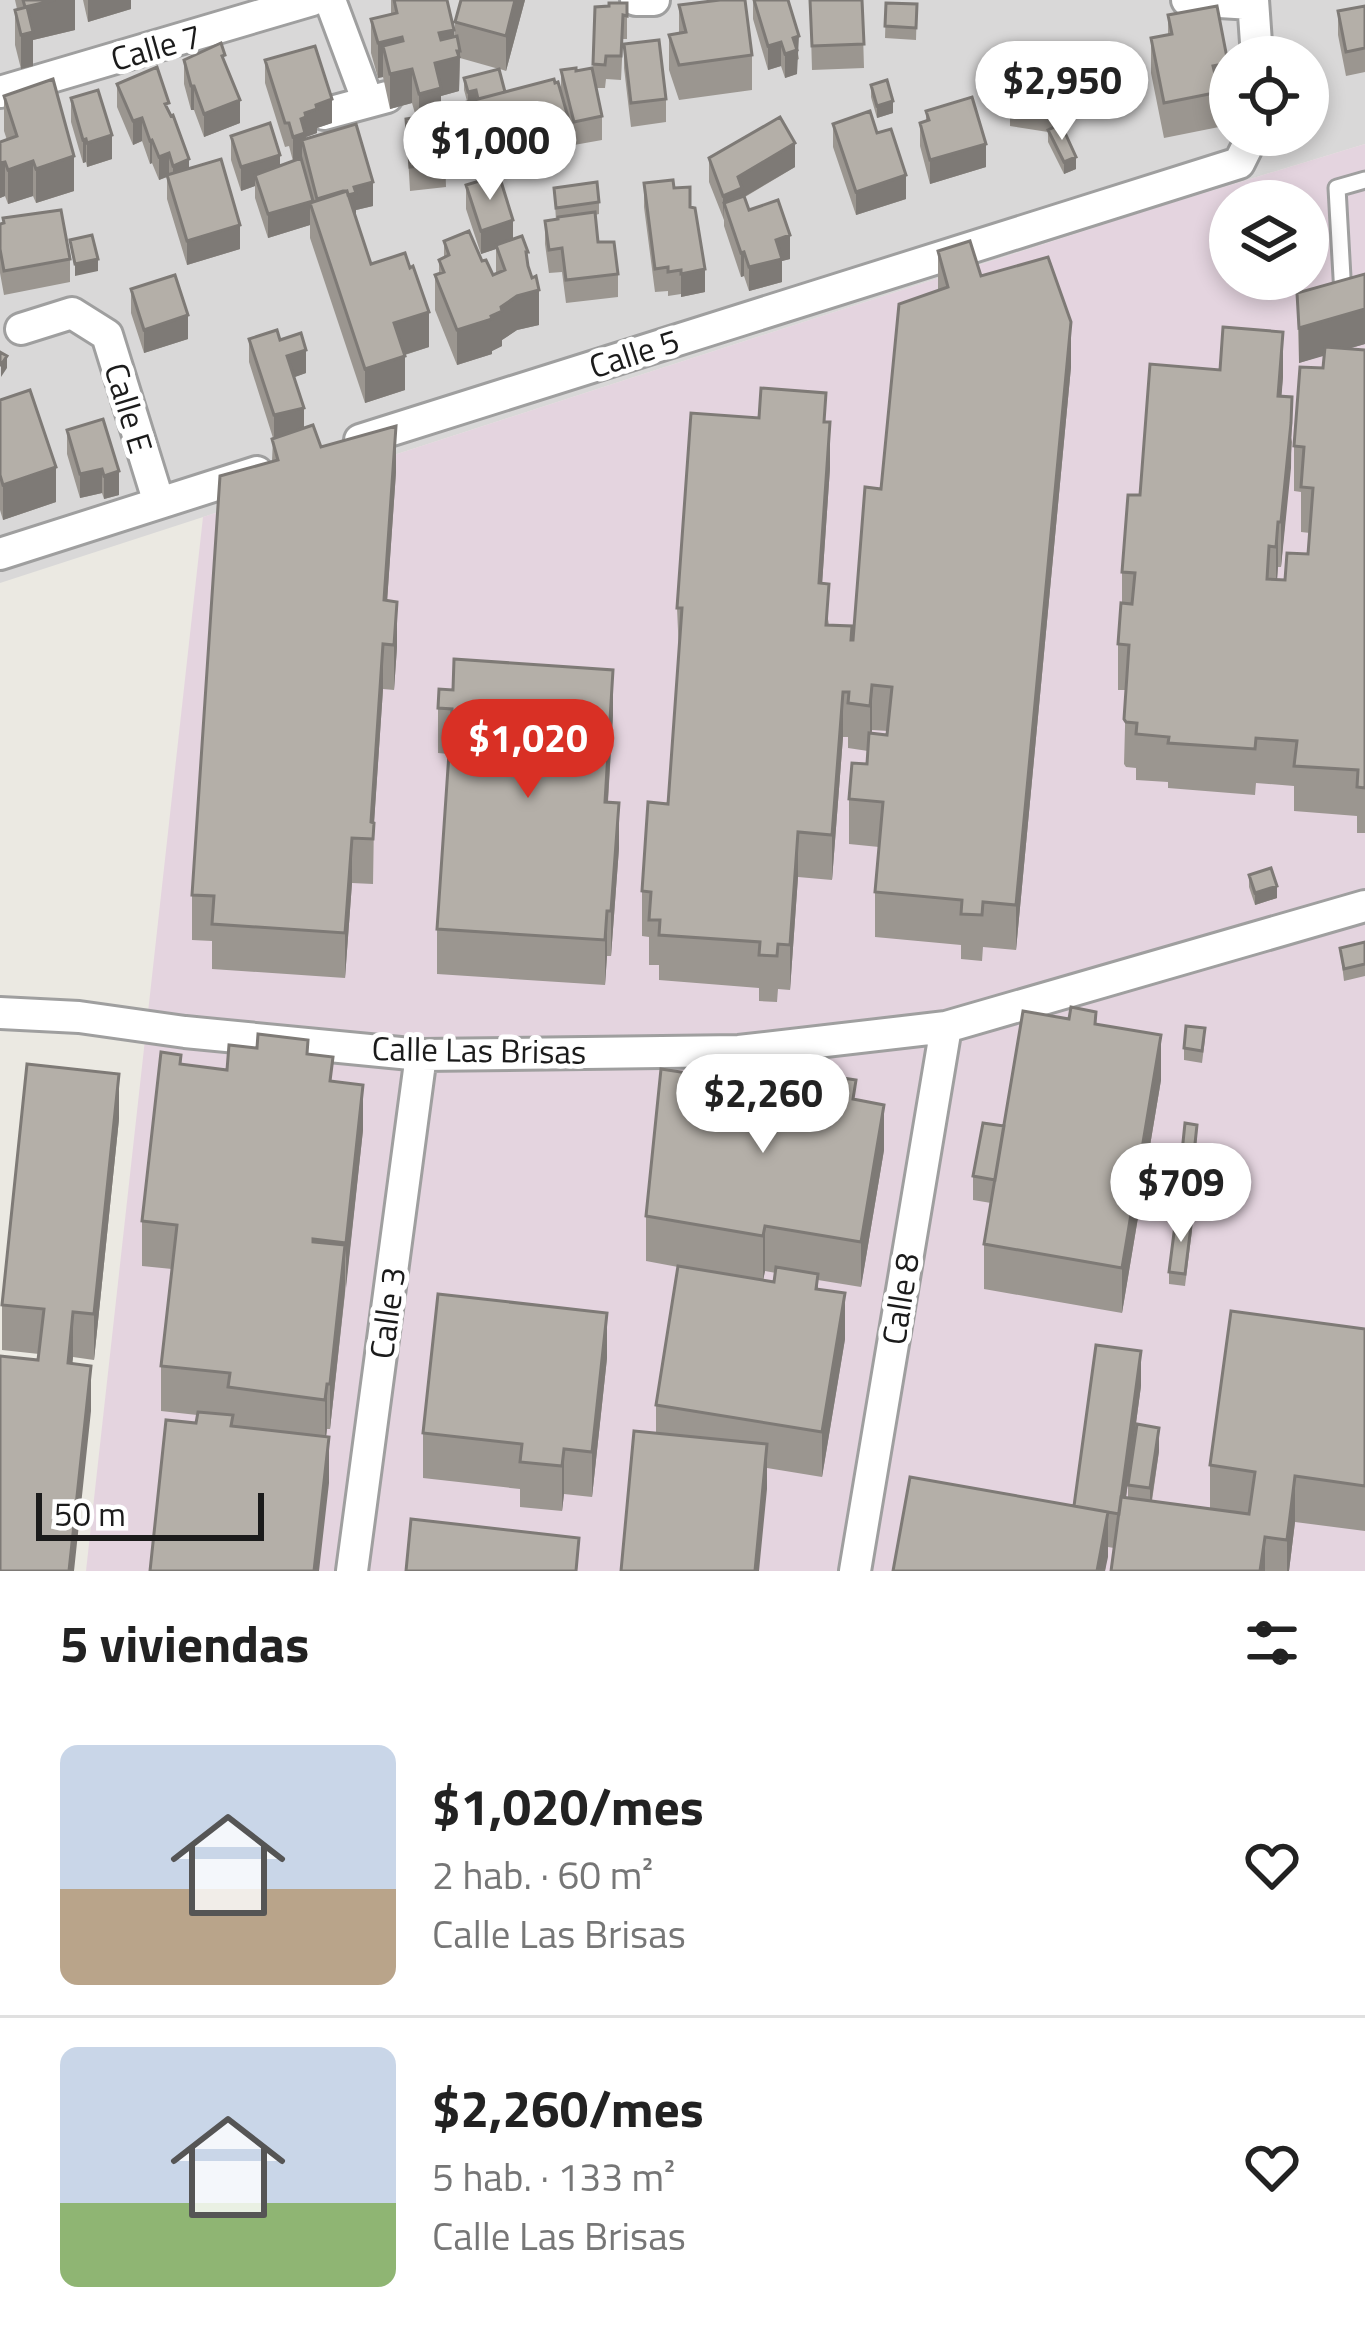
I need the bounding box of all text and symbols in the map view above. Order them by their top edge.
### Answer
street label: Calle 7 [105,10,207,84]
map controls [1209,36,1329,300]
button: locate [1209,36,1329,156]
pin: $2,950 [964,41,1160,143]
text: $2,950 [1002,50,1122,109]
pin: $1,000 [392,101,588,203]
text: $1,000 [430,110,550,169]
button: layers [1209,180,1329,300]
street label: Calle 5 [582,315,686,391]
street label: Calle E [92,357,166,459]
pin: $1,020 [430,699,626,801]
text: $1,020 [468,708,588,767]
street label: Calle Las Brisas [371,1023,587,1077]
pin: $2,260 [665,1054,861,1156]
text: $2,260 [703,1063,823,1122]
pin: $709 [1110,1143,1252,1245]
text: $709 [1137,1152,1225,1211]
street label: Calle 8 [868,1250,932,1348]
street label: Calle 3 [356,1264,418,1362]
scale bar [36,1487,264,1540]
text: 50 m [54,1489,126,1539]
text: 5 viviendas [60,1604,309,1682]
icon: filters [1239,1610,1305,1676]
text: $1,020/mes [432,1767,704,1845]
icon: home [156,1793,300,1937]
icon: heart [1239,1832,1305,1898]
text: 2 hab. · 60 m² [432,1845,653,1904]
text: Calle Las Brisas [432,1904,686,1963]
text: $2,260/mes [432,2069,704,2147]
icon: home [156,2095,300,2239]
icon: heart [1239,2134,1305,2200]
text: 5 hab. · 133 m² [432,2147,675,2206]
text: Calle Las Brisas [432,2206,686,2265]

